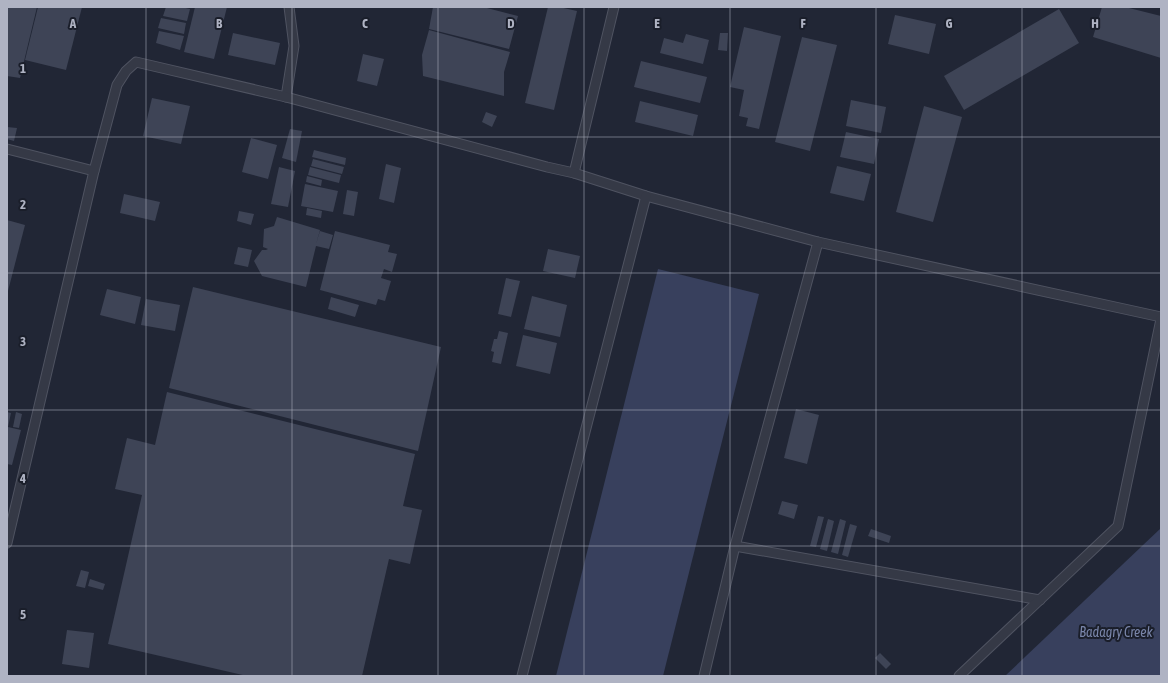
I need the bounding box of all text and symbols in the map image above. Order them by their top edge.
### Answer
text: A [69,16,77,31]
text: B [216,16,223,31]
text: C [362,16,368,31]
text: D [507,16,515,31]
text: E [654,16,660,31]
text: F [800,16,806,31]
text: G [946,16,953,31]
text: H [1091,16,1099,31]
text: 1 [20,61,26,76]
text: 2 [20,197,26,212]
text: 3 [20,334,26,349]
text: 4 [19,471,26,486]
text: 5 [20,607,26,622]
water label: Badagry Creek [1079,624,1153,640]

